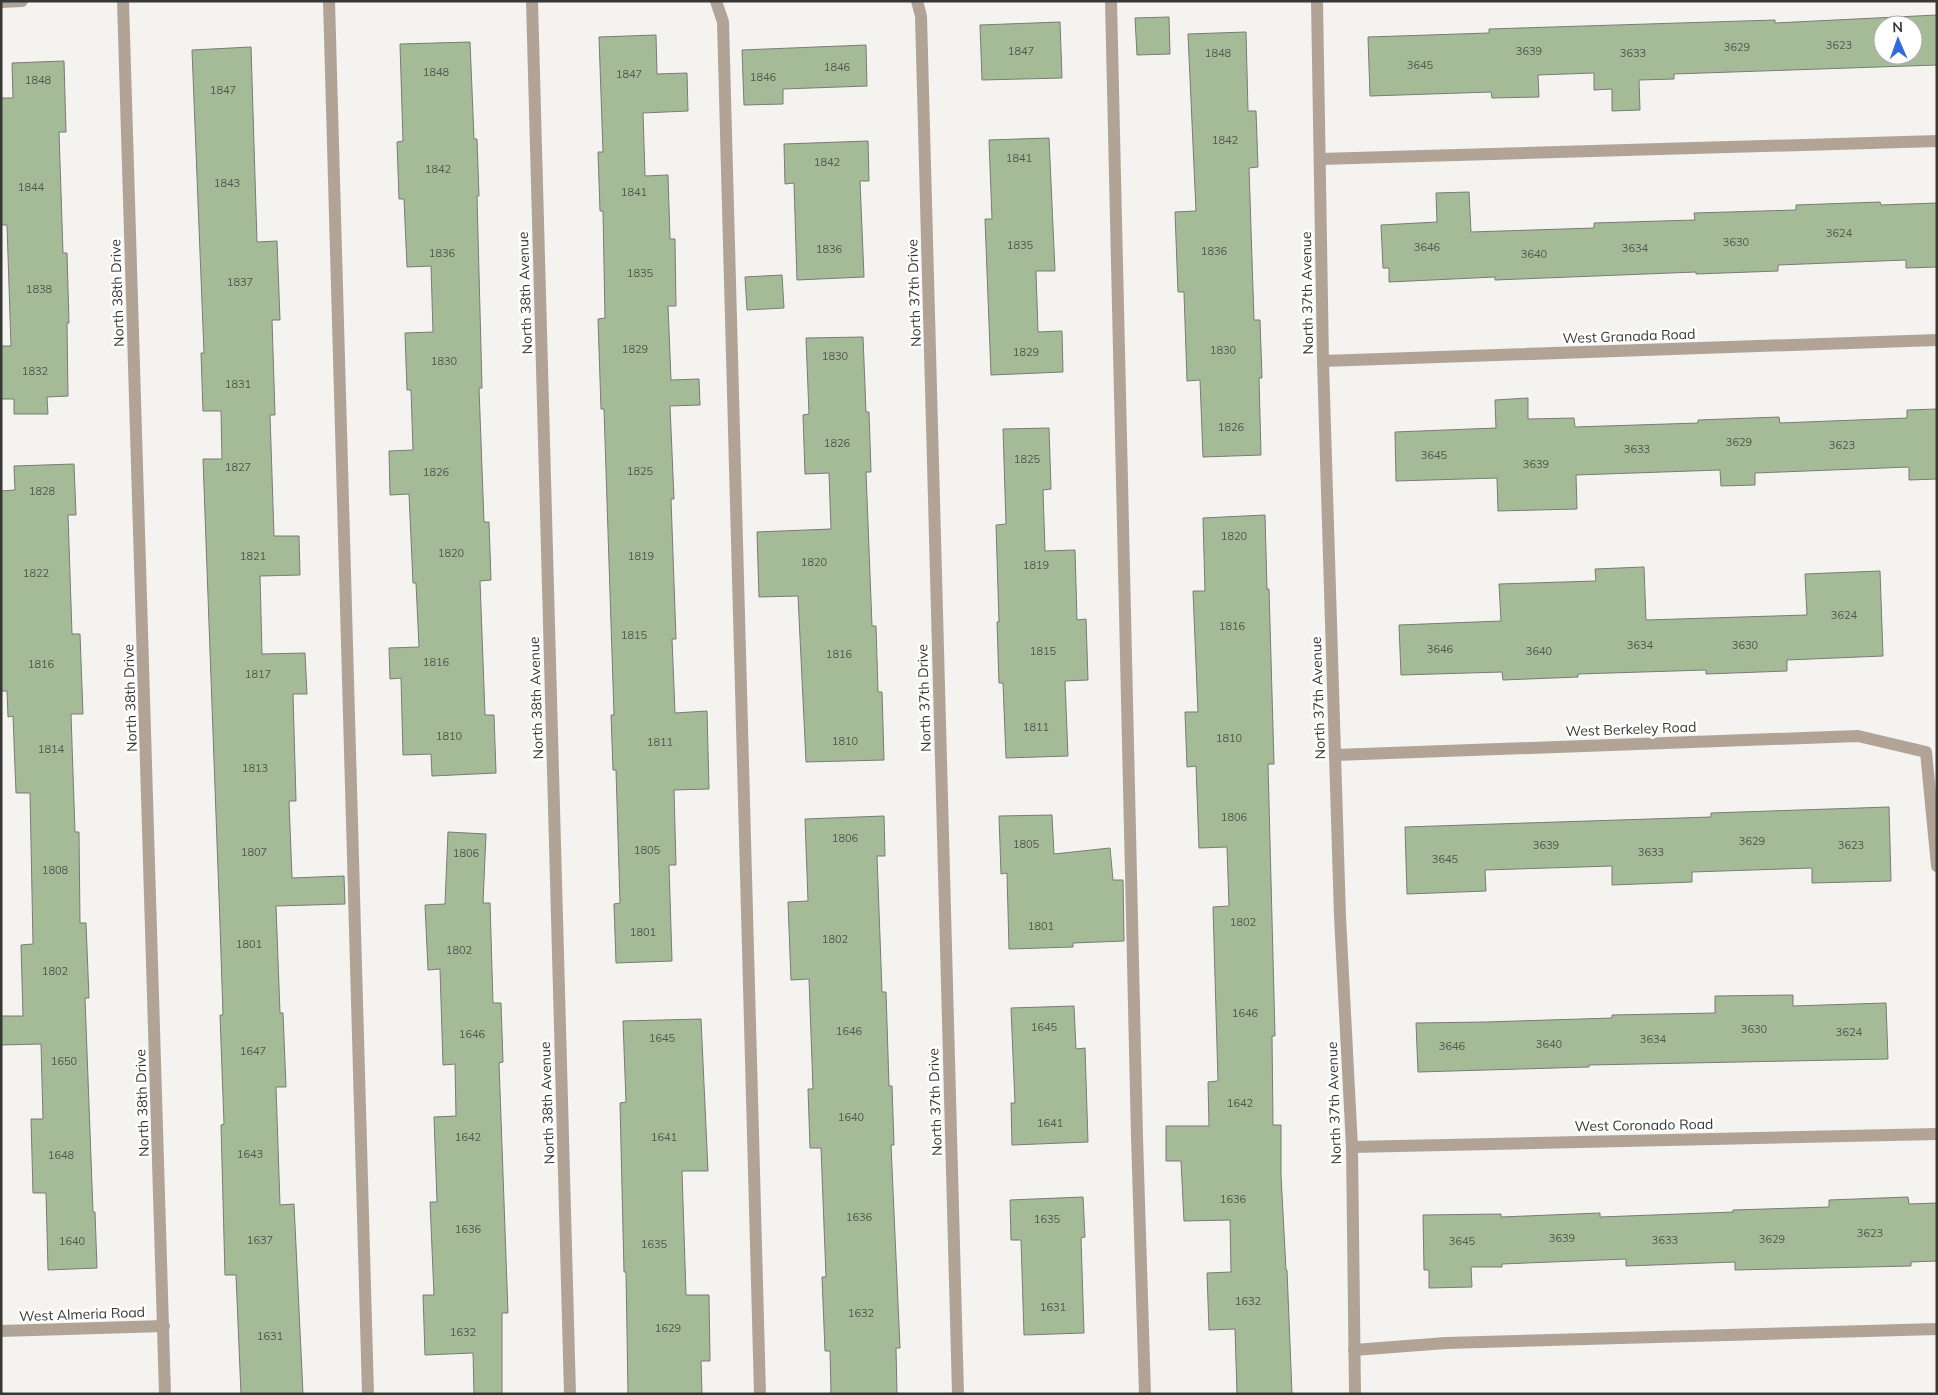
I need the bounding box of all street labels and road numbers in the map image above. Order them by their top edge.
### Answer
street label: North 38th Avenue [514,231,536,355]
street label: North 37th Avenue [1297,231,1317,355]
street label: North 38th Drive [106,239,128,347]
street label: North 37th Drive [903,239,925,347]
street label: West Granada Road [1562,325,1696,347]
street label: North 38th Avenue [525,636,547,760]
street label: North 37th Avenue [1307,636,1329,760]
street label: North 38th Drive [119,644,141,752]
street label: North 37th Drive [913,644,935,752]
street label: West Berkeley Road [1565,718,1697,740]
street label: North 38th Avenue [536,1041,558,1165]
street label: North 37th Avenue [1323,1041,1345,1165]
street label: North 37th Drive [924,1048,946,1156]
street label: North 38th Drive [131,1049,153,1157]
street label: West Coronado Road [1574,1115,1714,1135]
street label: West Almeria Road [19,1303,145,1325]

